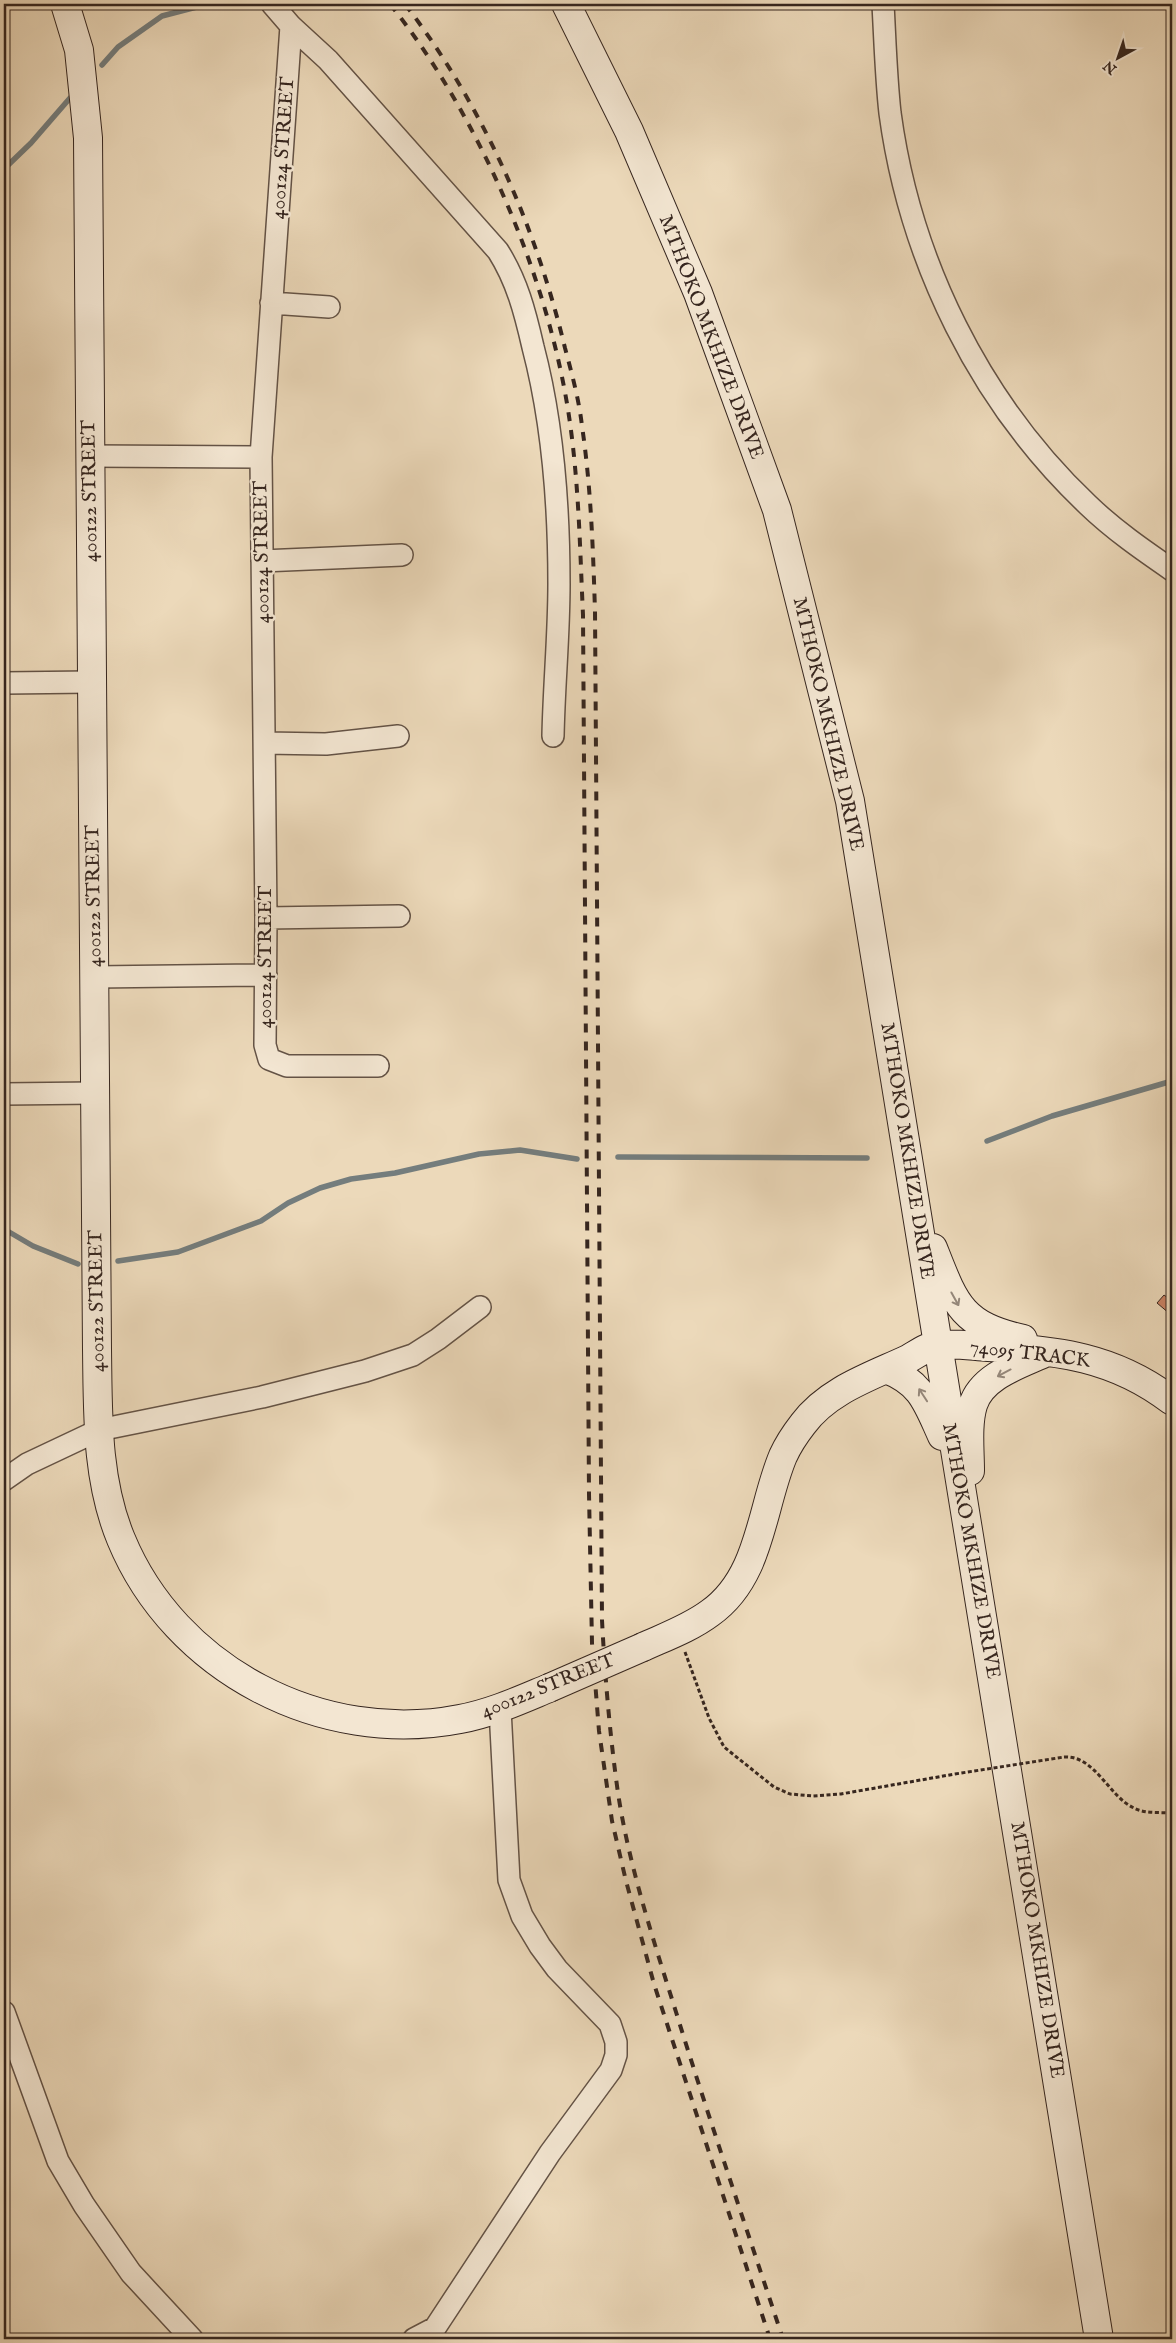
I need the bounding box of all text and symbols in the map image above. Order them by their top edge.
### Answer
north arrow [1094,32,1144,82]
text: N [1100,56,1121,79]
street label: 400124 STREET [266,76,300,220]
street label: MTHOKO MKHIZE DRIVE [653,211,769,463]
street label: 400122 STREET [76,419,104,562]
street label: 400124 STREET [248,480,276,623]
street label: MTHOKO MKHIZE DRIVE [787,595,869,853]
street label: 400122 STREET [80,824,108,967]
street label: 400124 STREET [253,885,278,1028]
street label: MTHOKO MKHIZE DRIVE [874,1021,940,1281]
street label: 400122 STREET [83,1229,111,1372]
one-way arrow [950,1291,960,1305]
street label: 74095 TRACK [968,1334,1092,1374]
one-way arrow [996,1368,1011,1378]
one-way arrow [917,1389,927,1403]
street label: MTHOKO MKHIZE DRIVE [936,1421,1006,1681]
street label: 400122 STREET [477,1648,619,1724]
street label: MTHOKO MKHIZE DRIVE [1004,1820,1070,2080]

